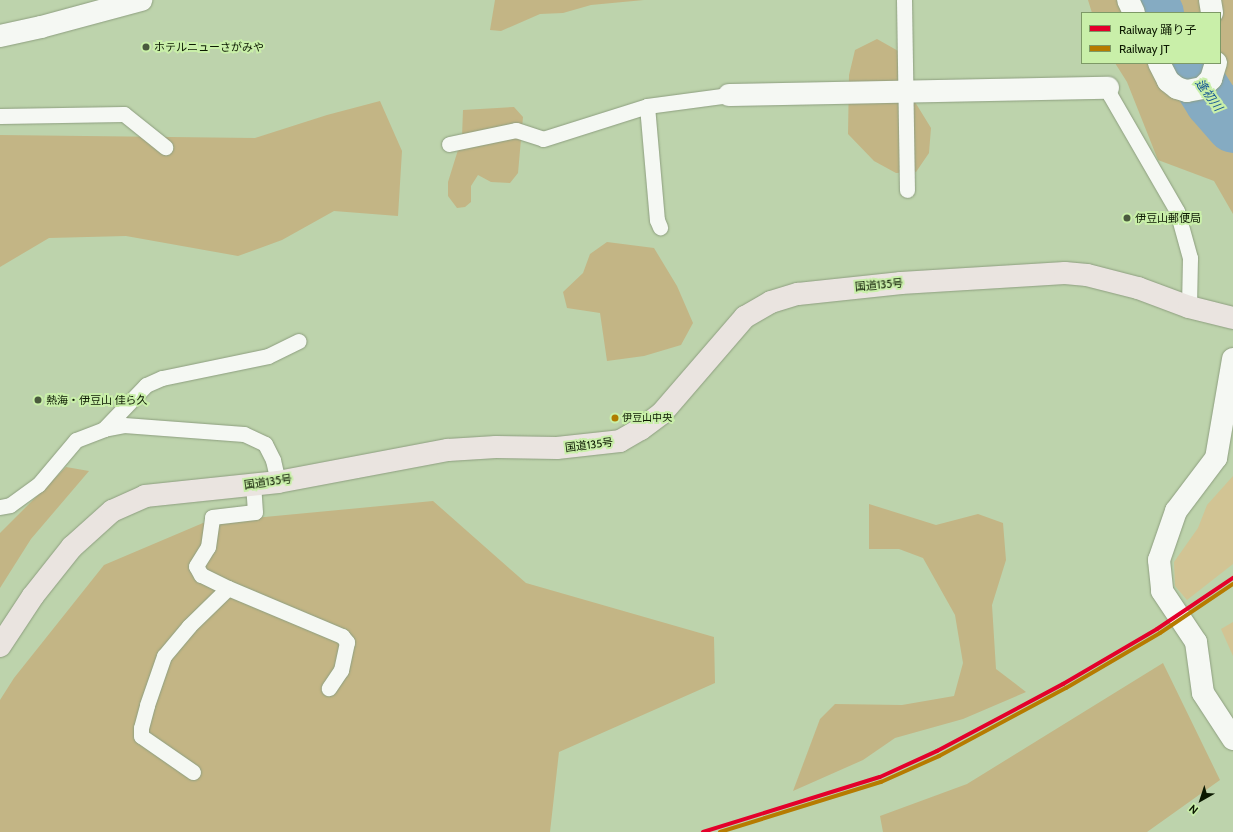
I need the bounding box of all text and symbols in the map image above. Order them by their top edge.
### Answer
legend [1081,12,1221,64]
text: Railway 踊り子 [1119,22,1196,37]
place label: ホテルニューさがみや [154,40,264,54]
text: Railway JT [1119,41,1170,56]
marker: ホテルニューさがみや [141,42,151,52]
water label: 逢初川 [1193,76,1225,114]
place label: 伊豆山郵便局 [1135,211,1201,225]
marker: 伊豆山郵便局 [1122,213,1132,223]
street label: 国道135号 [854,276,904,294]
place label: 熱海・伊豆山 佳ら久 [46,393,147,407]
marker: 熱海・伊豆山 佳ら久 [33,395,43,405]
place label: 伊豆山中央 [622,412,672,424]
marker: 伊豆山中央 [610,413,620,423]
street label: 国道135号 [564,435,614,455]
street label: 国道135号 [243,472,293,492]
north arrow [1181,780,1221,820]
text: N [1186,801,1201,817]

